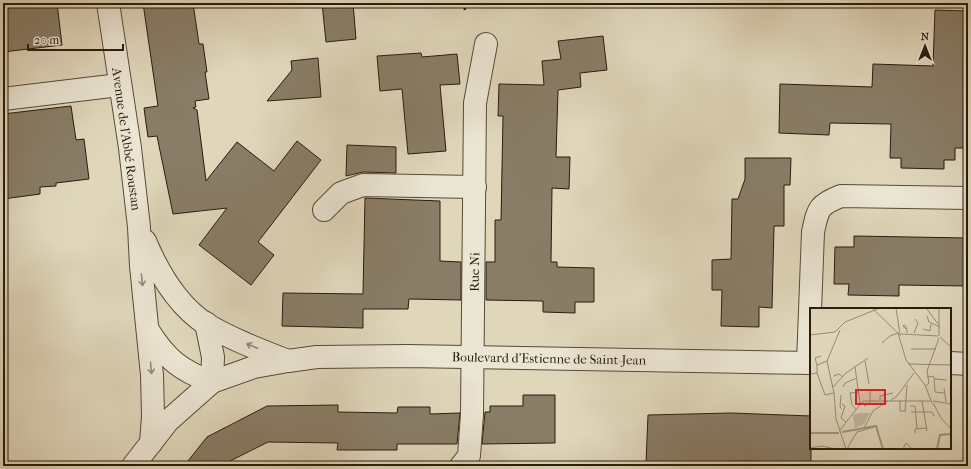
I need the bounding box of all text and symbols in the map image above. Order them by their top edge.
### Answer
scale bar [28,26,123,52]
north arrow [905,26,945,66]
text: N [921,30,930,43]
text: 20 m [34,33,59,47]
street label: Avenue de l'Abbé Roustan [109,66,144,212]
street label: Rue Ni [467,252,482,292]
one-way arrow [138,273,146,286]
inset map [810,308,951,449]
one-way arrow [246,342,258,349]
street label: Boulevard d'Estienne de Saint-Jean [452,349,647,368]
one-way arrow [147,361,155,374]

